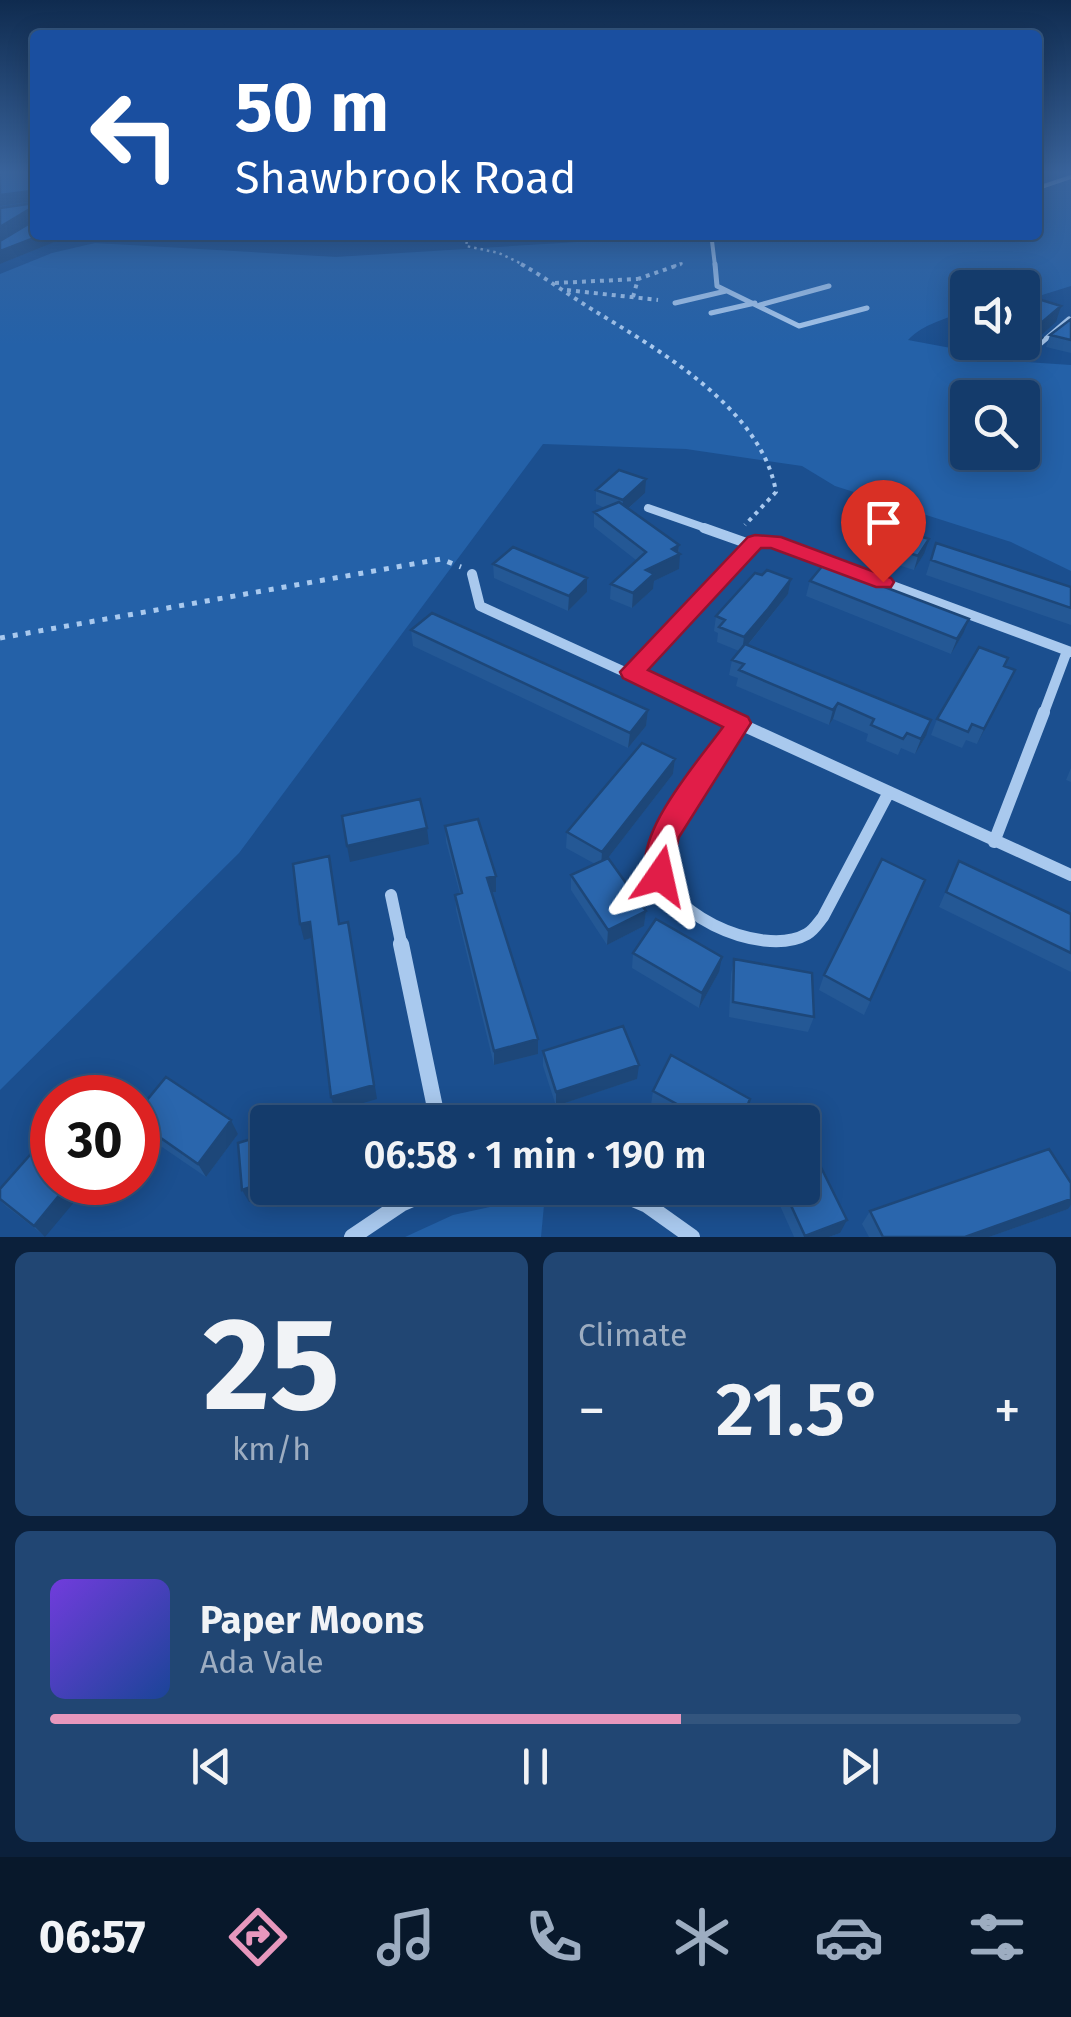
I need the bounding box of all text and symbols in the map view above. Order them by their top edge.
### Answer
text: 50 m [235,66,389,150]
icon: left [70,70,200,200]
text: Shawbrook Road [235,151,576,205]
map controls [950,270,1040,470]
button: sound [950,270,1040,360]
button: search [950,380,1040,470]
pin [841,480,926,583]
icon: arrive [856,495,911,550]
position arrow [608,824,712,928]
speed limit sign: 30 [30,1075,160,1205]
text: 06:58 · 1 min · 190 m [363,1132,707,1178]
text: 25 [203,1287,340,1443]
text: Climate [578,1316,687,1354]
text: 21.5° [716,1365,883,1455]
text: − [578,1378,606,1444]
text: + [994,1378,1021,1444]
text: km/h [232,1430,311,1468]
text: Paper Moons [200,1597,424,1643]
text: Ada Vale [200,1643,324,1681]
icon: previous [184,1739,239,1794]
icon: pause [508,1739,563,1794]
icon: next [832,1739,887,1794]
icon: directions [223,1902,293,1972]
icon: music [371,1902,441,1972]
icon: phone [519,1902,589,1972]
icon: climate [667,1902,737,1972]
icon: car [814,1902,884,1972]
icon: filters [962,1902,1032,1972]
text: 06:57 [39,1910,146,1964]

